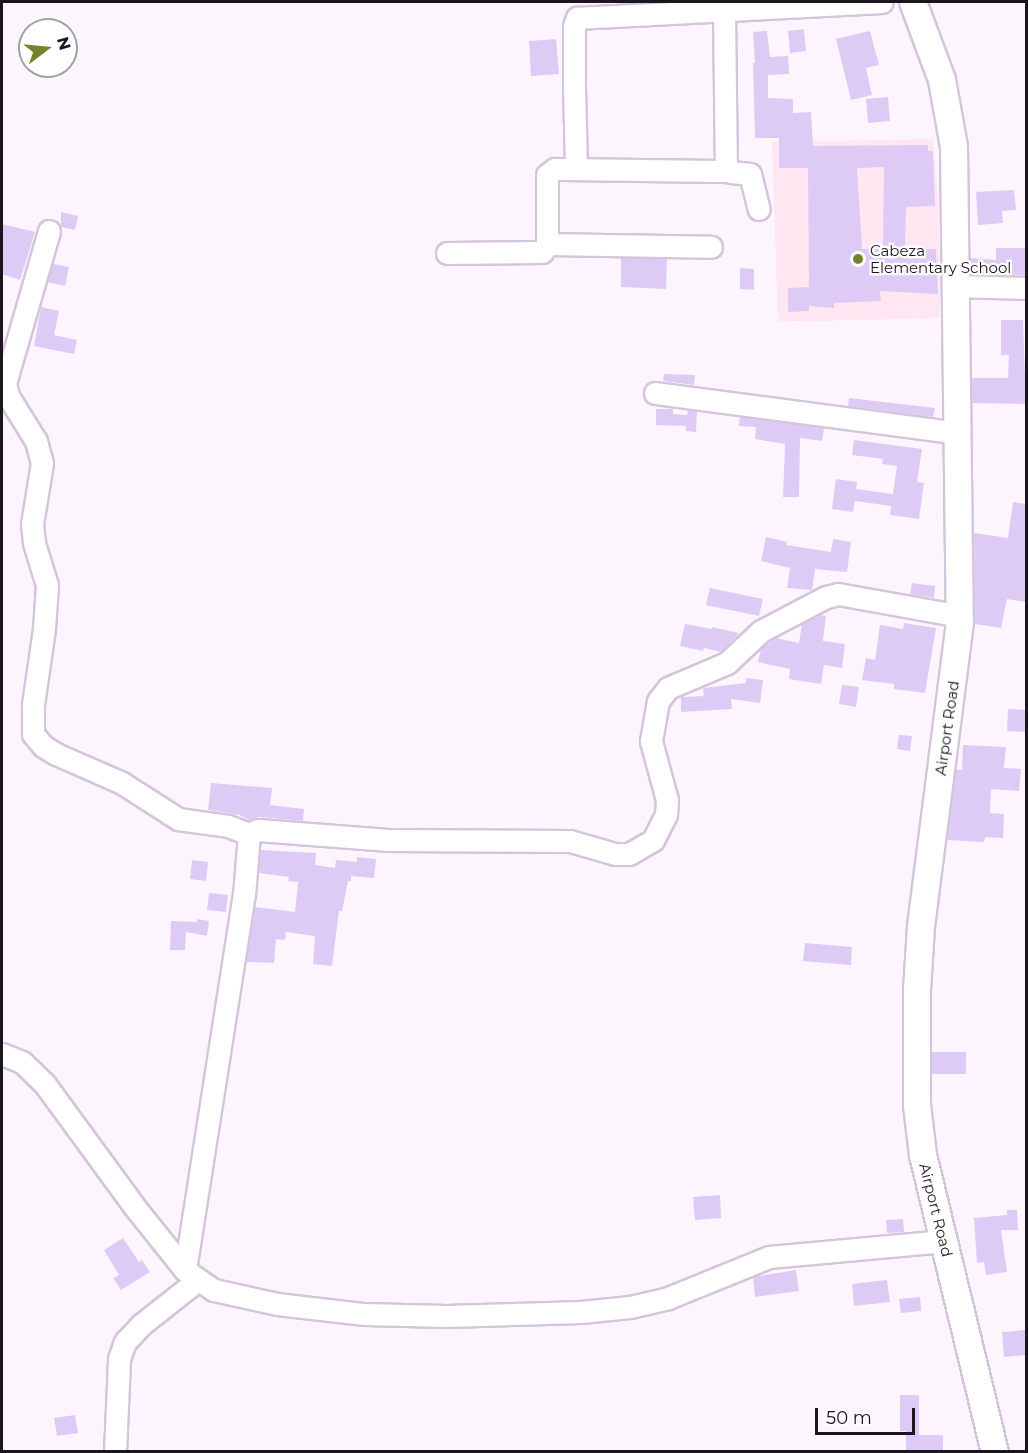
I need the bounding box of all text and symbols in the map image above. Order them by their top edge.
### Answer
north arrow [18,18,78,78]
text: N [53,35,75,52]
place label: Cabeza Elementary School [870,241,1011,276]
marker: Cabeza Elementary School [851,252,865,266]
street label: Airport Road [931,679,963,777]
street label: Airport Road [916,1161,956,1259]
scale bar [818,1396,918,1434]
text: 50 m [826,1407,872,1429]

